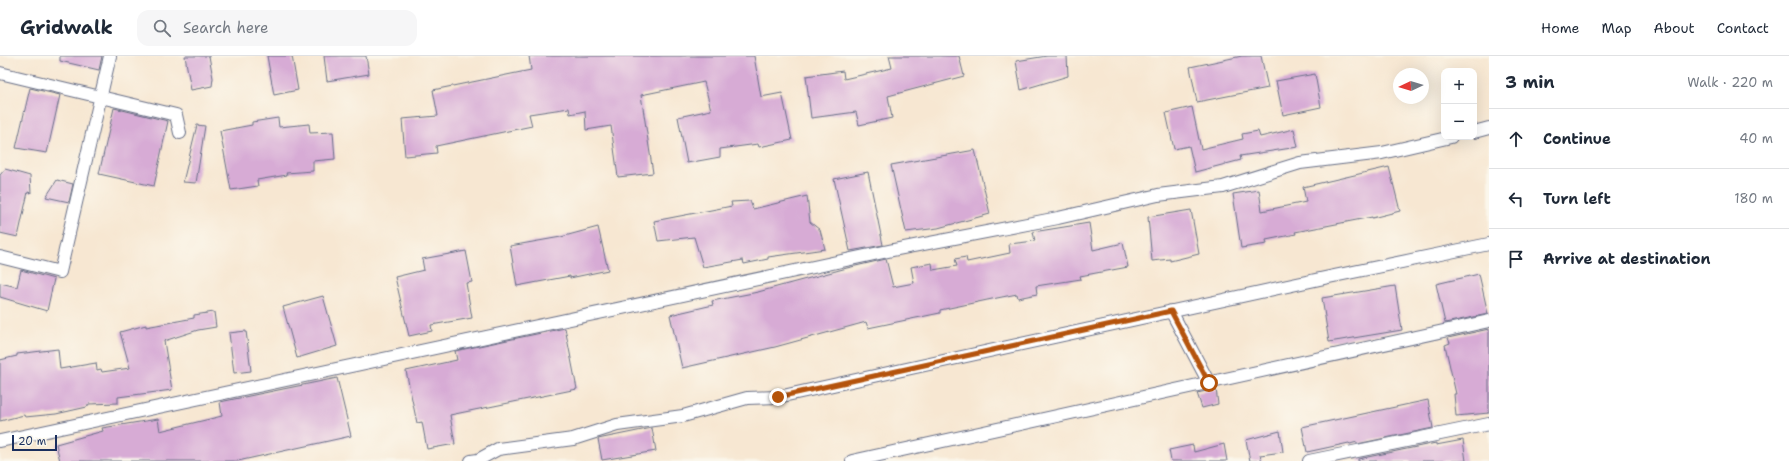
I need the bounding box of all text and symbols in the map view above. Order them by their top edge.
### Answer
search box [137,10,417,46]
text: Gridwalk [20,15,113,40]
icon: search [151,17,173,39]
text: Search here [183,18,269,38]
text: Home [1541,19,1580,37]
text: Map [1602,19,1632,37]
text: About [1654,19,1695,37]
text: Contact [1717,19,1769,37]
north arrow [1393,68,1429,104]
map controls [1441,68,1477,140]
button: + [1441,68,1477,104]
text: 3 min [1505,71,1555,93]
text: Walk · 220 m [1687,74,1773,91]
button: − [1441,104,1477,140]
icon: ahead [1505,128,1527,150]
text: Continue [1543,129,1611,149]
text: 40 m [1739,130,1773,147]
icon: left [1505,188,1527,210]
text: Turn left [1543,189,1611,209]
text: 180 m [1734,190,1773,207]
icon: arrive [1505,248,1527,270]
text: Arrive at destination [1543,249,1711,269]
route start [1200,374,1218,392]
route end [769,388,787,406]
scale bar [12,433,57,452]
text: 20 m [18,434,46,449]

